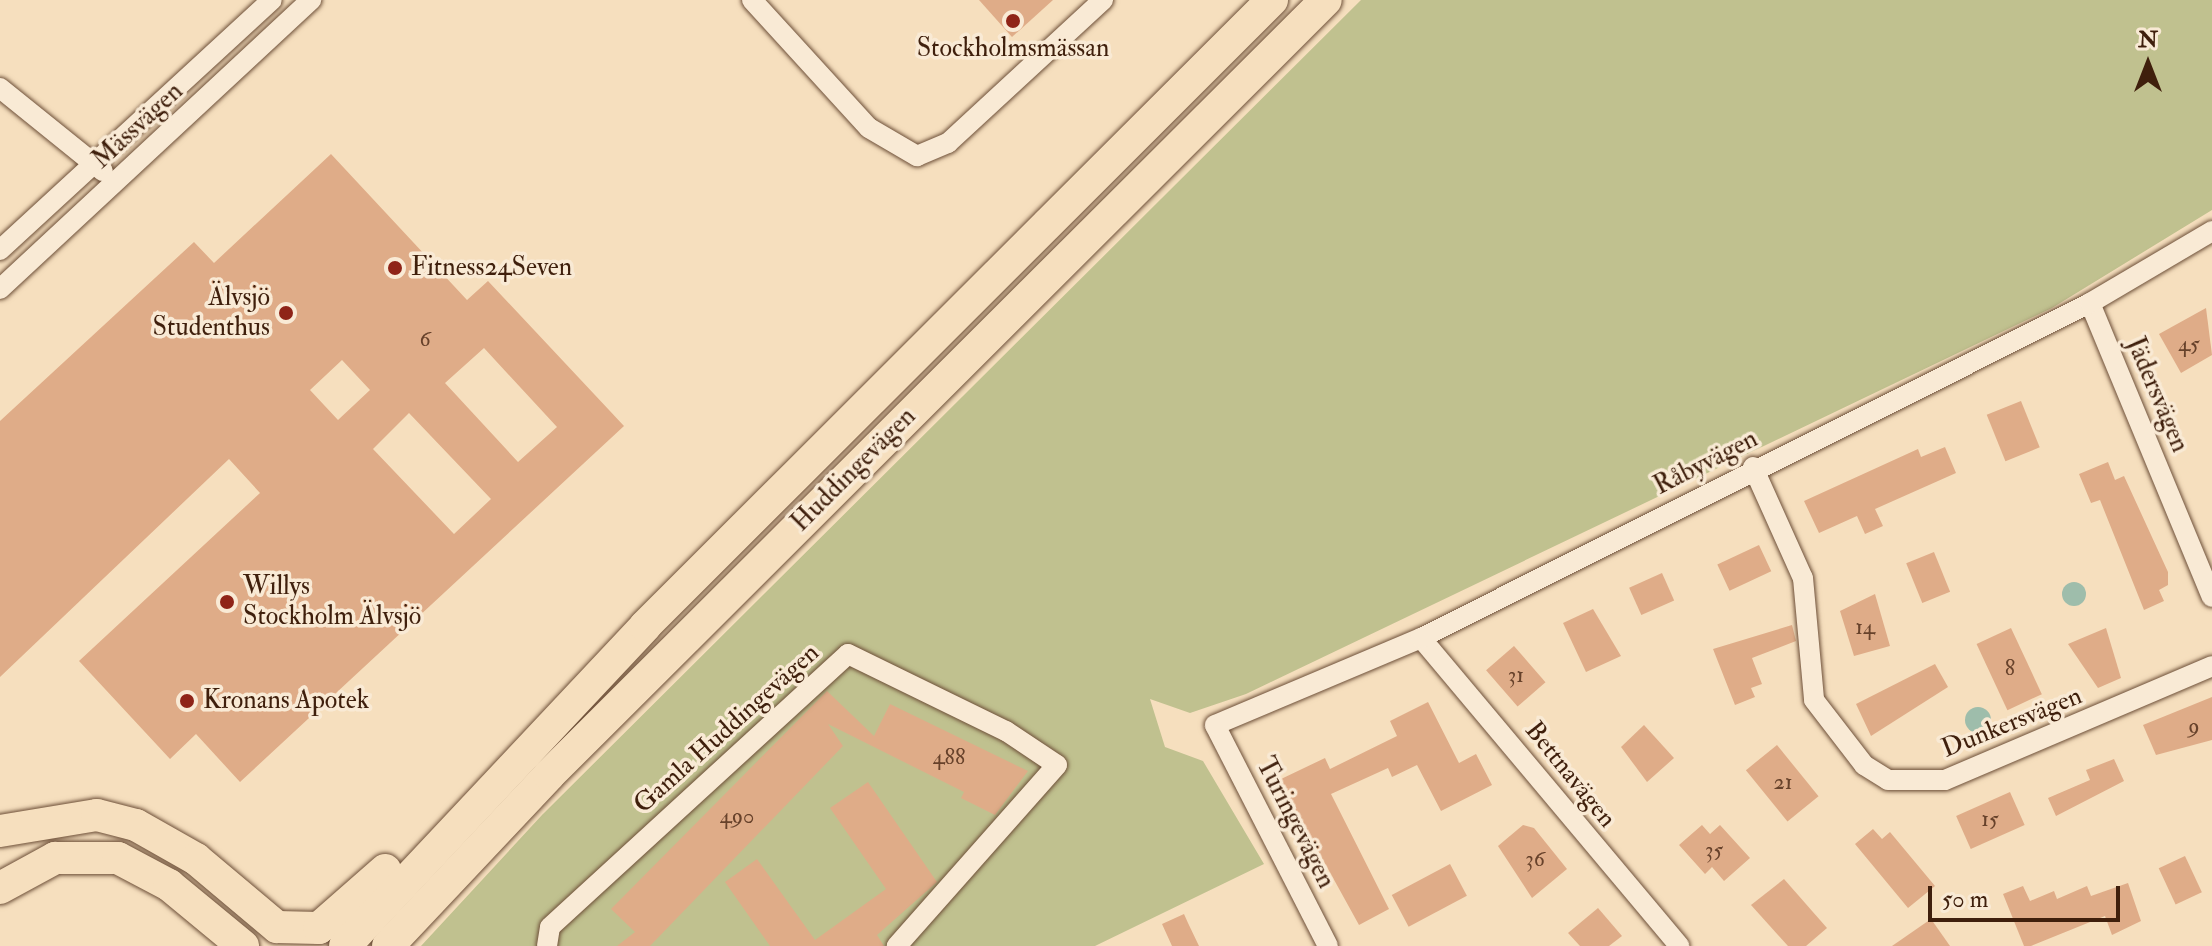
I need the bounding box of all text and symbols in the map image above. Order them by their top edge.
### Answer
marker: Stockholmsmässan [1004,12,1022,30]
north arrow [2108,24,2188,104]
text: N [2138,26,2158,54]
place label: Stockholmsmässan [917,33,1109,65]
street label: Mässvägen [86,76,190,176]
place label: Fitness24Seven [411,252,572,284]
marker: Fitness24Seven [386,259,404,277]
place label: Älvsjö Studenthus [152,282,270,344]
marker: Älvsjö Studenthus [277,304,295,322]
house number: 6 [419,327,431,353]
house number: 45 [2178,332,2200,358]
street label: Jädersvägen [2119,333,2195,457]
street label: Huddingevägen [785,401,923,539]
street label: Råbyvägen [1649,424,1763,502]
place label: Willys Stockholm Älvsjö [243,571,421,632]
marker: Willys Stockholm Älvsjö [218,593,236,611]
house number: 14 [1855,615,1875,641]
street label: Gamla Huddingevägen [628,638,826,820]
house number: 8 [2005,656,2015,682]
house number: 31 [1508,663,1524,689]
street label: Dunkersvägen [1937,681,2087,765]
place label: Kronans Apotek [203,685,369,717]
marker: Kronans Apotek [178,692,196,710]
house number: 9 [2188,714,2200,740]
street label: Bettnavägen [1518,716,1622,834]
house number: 488 [933,745,965,771]
street label: Turingevägen [1249,752,1341,894]
house number: 21 [1773,770,1793,796]
house number: 490 [720,804,754,830]
house number: 15 [1981,807,1999,833]
house number: 35 [1705,838,1723,864]
house number: 36 [1525,847,1545,873]
scale bar [1932,870,2124,920]
text: 50 m [1942,884,1988,915]

